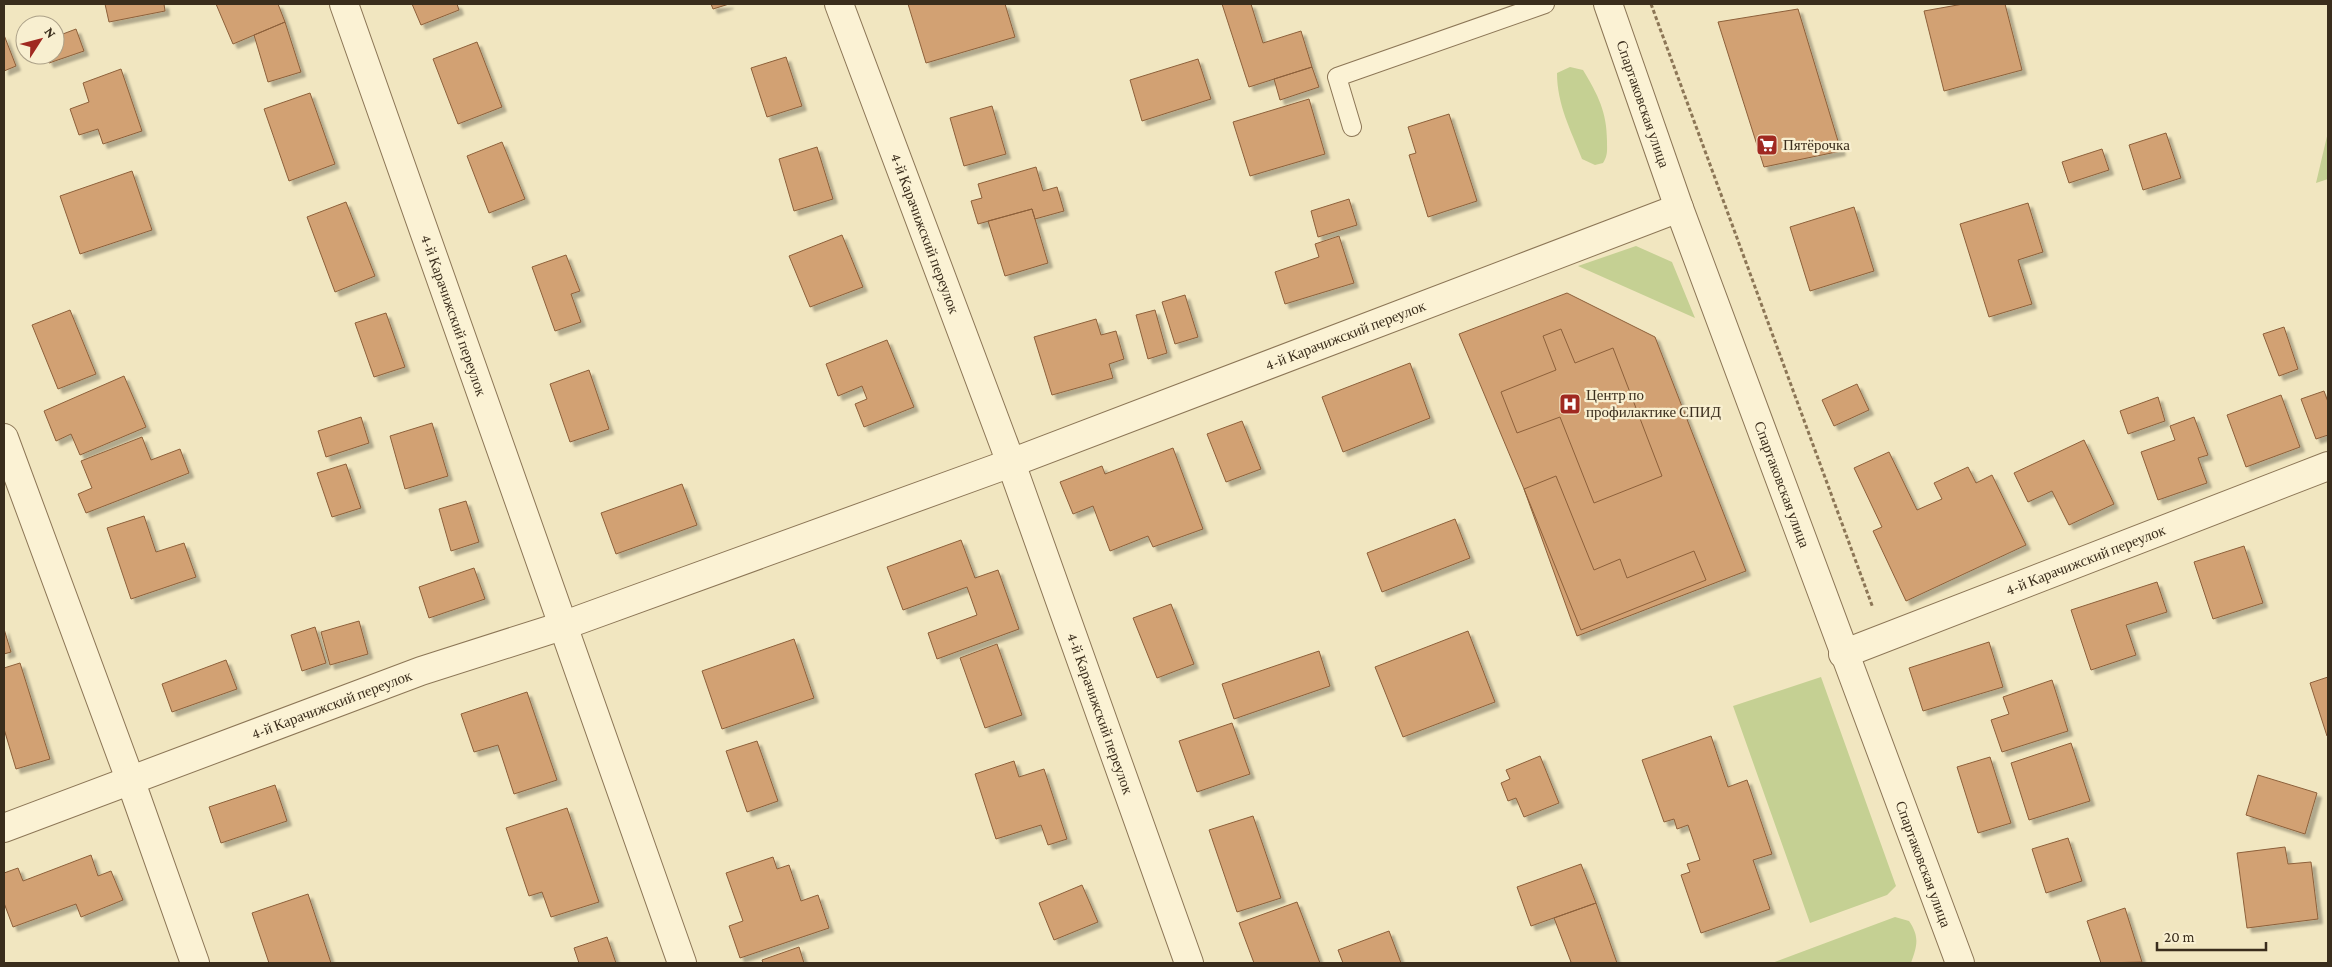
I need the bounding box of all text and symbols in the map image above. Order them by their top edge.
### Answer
north arrow [15,15,65,65]
text: N [41,24,60,41]
street label: Спартаковская улица [1613,38,1672,170]
supermarket icon: Пятёрочка [1755,133,1779,157]
place label: Пятёрочка [1783,137,1850,153]
street label: 4-й Карачижский переулок [888,151,963,317]
street label: 4-й Карачижский переулок [418,232,490,399]
street label: 4-й Карачижский переулок [1263,297,1428,373]
place label: Центр по профилактике СПИД [1586,387,1721,420]
hospital icon: Центр по профилактике СПИД [1558,392,1582,416]
street label: Спартаковская улица [1751,419,1813,550]
street label: 4-й Карачижский переулок [2003,522,2168,598]
street label: 4-й Карачижский переулок [1064,631,1136,797]
street label: 4-й Карачижский переулок [249,667,415,742]
street label: Спартаковская улица [1892,799,1954,930]
scale bar [2157,920,2266,952]
text: 20 m [2164,929,2195,945]

